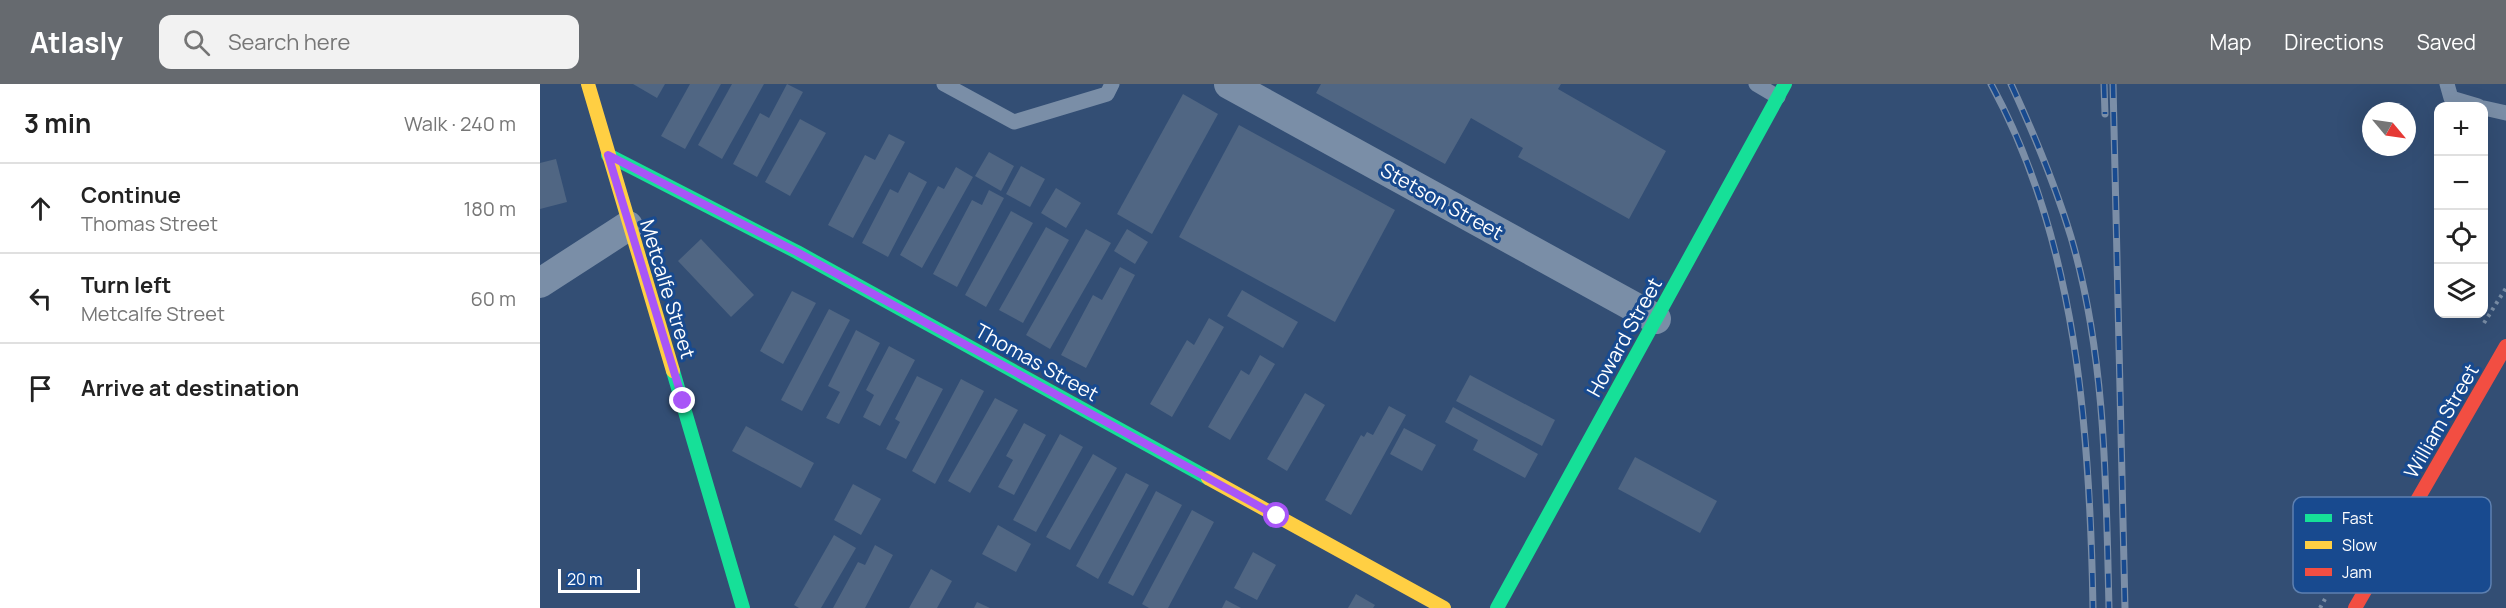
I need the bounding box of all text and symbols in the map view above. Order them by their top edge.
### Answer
search box [159,15,579,69]
text: Atlasly [30,23,123,61]
icon: search [180,26,213,59]
text: Search here [228,27,350,57]
text: Map [2210,28,2251,56]
text: Directions [2284,28,2384,56]
text: Saved [2417,28,2476,56]
north arrow [2362,102,2416,156]
map controls [2434,102,2488,318]
button: + [2434,102,2488,156]
text: 3 min [24,105,91,141]
text: Walk · 240 m [404,110,516,137]
street label: Stetson Street [1376,156,1508,246]
button: − [2434,156,2488,210]
text: Continue [81,180,181,210]
icon: ahead [24,192,57,225]
text: 180 m [463,195,516,222]
text: Thomas Street [81,210,218,237]
button: locate [2434,210,2488,264]
street label: Metcalfe Street [634,216,702,362]
button: layers [2434,264,2488,318]
text: Turn left [81,270,171,300]
street label: Howard Street [1580,272,1668,402]
icon: left [24,282,57,315]
text: 60 m [470,285,516,312]
text: Metcalfe Street [81,300,225,327]
street label: Thomas Street [971,317,1103,407]
street label: William Street [2397,359,2485,483]
icon: arrive [24,372,57,405]
text: Arrive at destination [81,373,299,403]
route end [669,387,695,413]
legend [2293,497,2491,593]
route start [1263,502,1289,528]
text: Fast [2342,507,2373,529]
text: Slow [2342,534,2377,556]
text: Jam [2342,561,2372,583]
scale bar [558,566,640,594]
text: 20 m [567,568,603,590]

